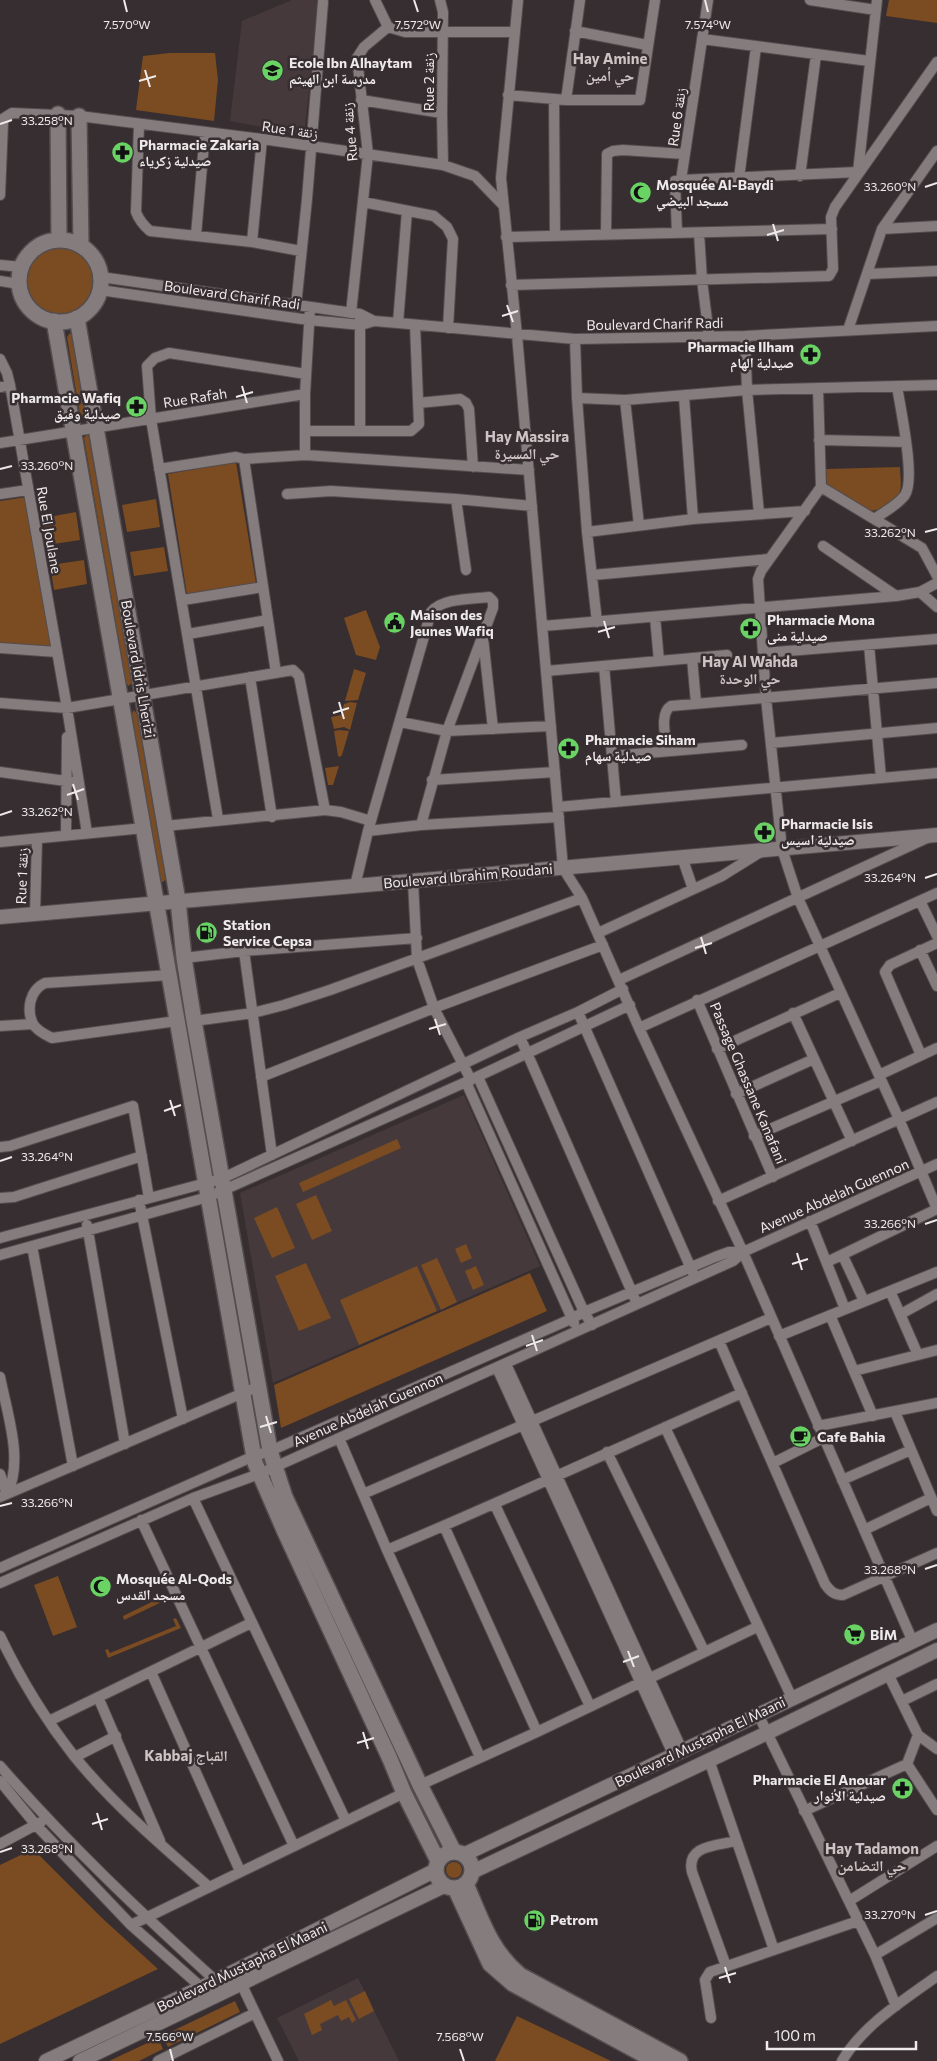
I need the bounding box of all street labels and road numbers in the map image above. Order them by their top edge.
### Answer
street label: Rue 2 زنقة [420,53,438,111]
street label: Rue 6 زنقة [664,86,690,148]
street label: Rue 4 زنقة [338,102,362,162]
street label: Rue 1 زنقة [261,117,319,143]
street label: Boulevard Charif Radi [163,277,301,312]
street label: Boulevard Charif Radi [586,314,724,333]
street label: Rue Rafah [162,384,228,411]
street label: Rue El Joulane [33,485,66,575]
street label: Boulevard Idris Lherizi [118,599,159,739]
street label: Rue 1 زنقة [12,847,32,905]
street label: Boulevard Ibrahim Roudani [382,860,553,891]
street label: Passage Ghassane Kanafani [707,999,790,1166]
street label: Avenue Abdelah Guennon [756,1155,911,1236]
street label: Avenue Abdelah Guennon [290,1369,445,1450]
street label: Boulevard Mustapha El Maani [612,1693,788,1790]
street label: Boulevard Mustapha El Maani [154,1918,330,2015]

